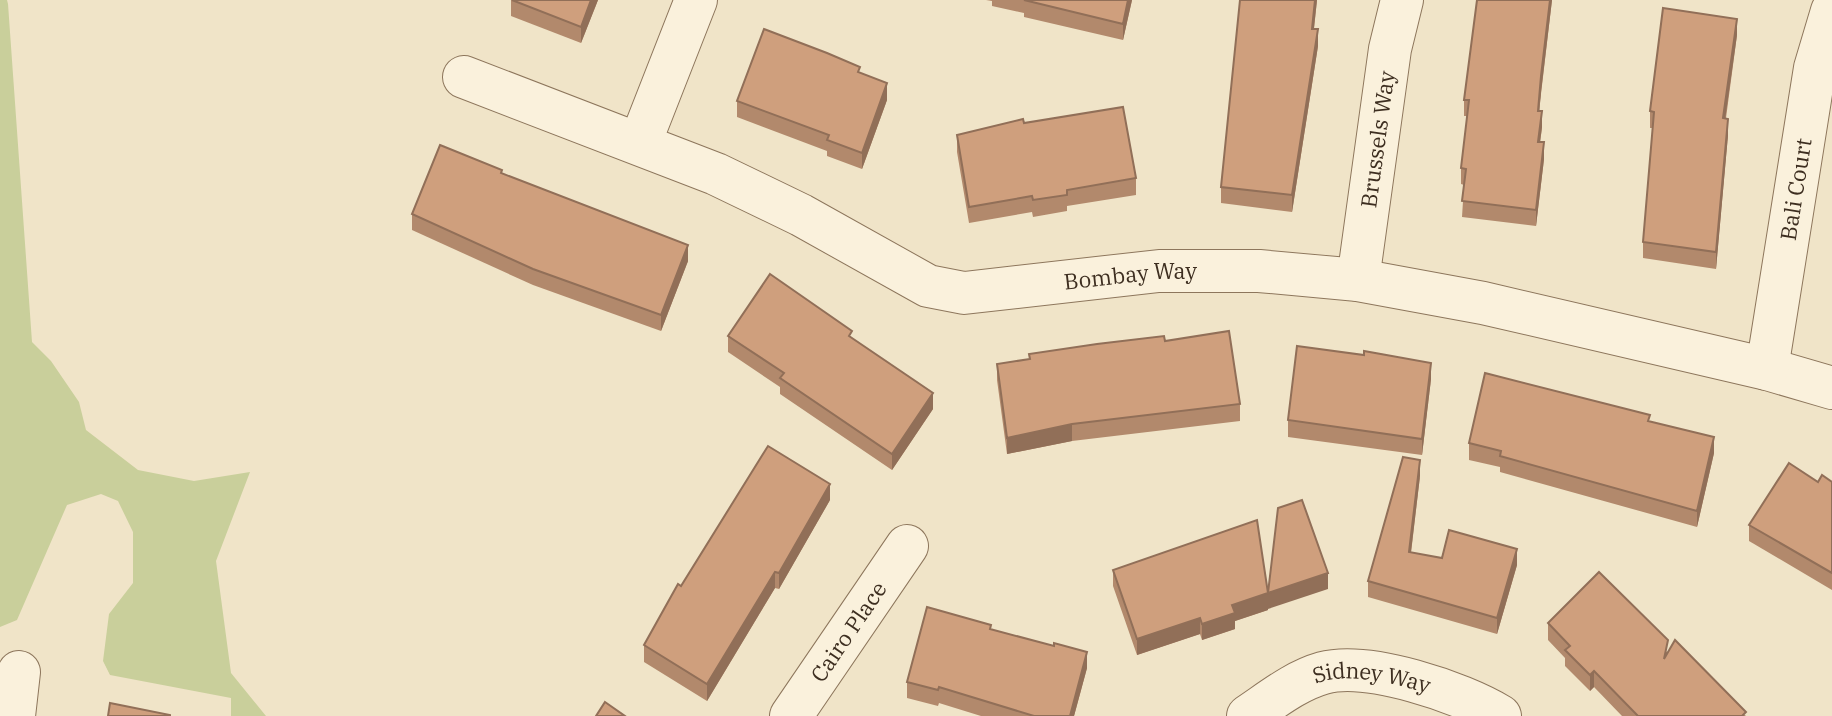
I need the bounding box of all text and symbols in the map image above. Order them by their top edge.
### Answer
street label: Brussels Way [1353,69,1401,209]
street label: Bali Court [1773,136,1818,242]
street label: Bombay Way [1062,256,1197,296]
street label: Cairo Place [804,576,893,687]
street label: Sidney Way [1308,655,1435,699]

